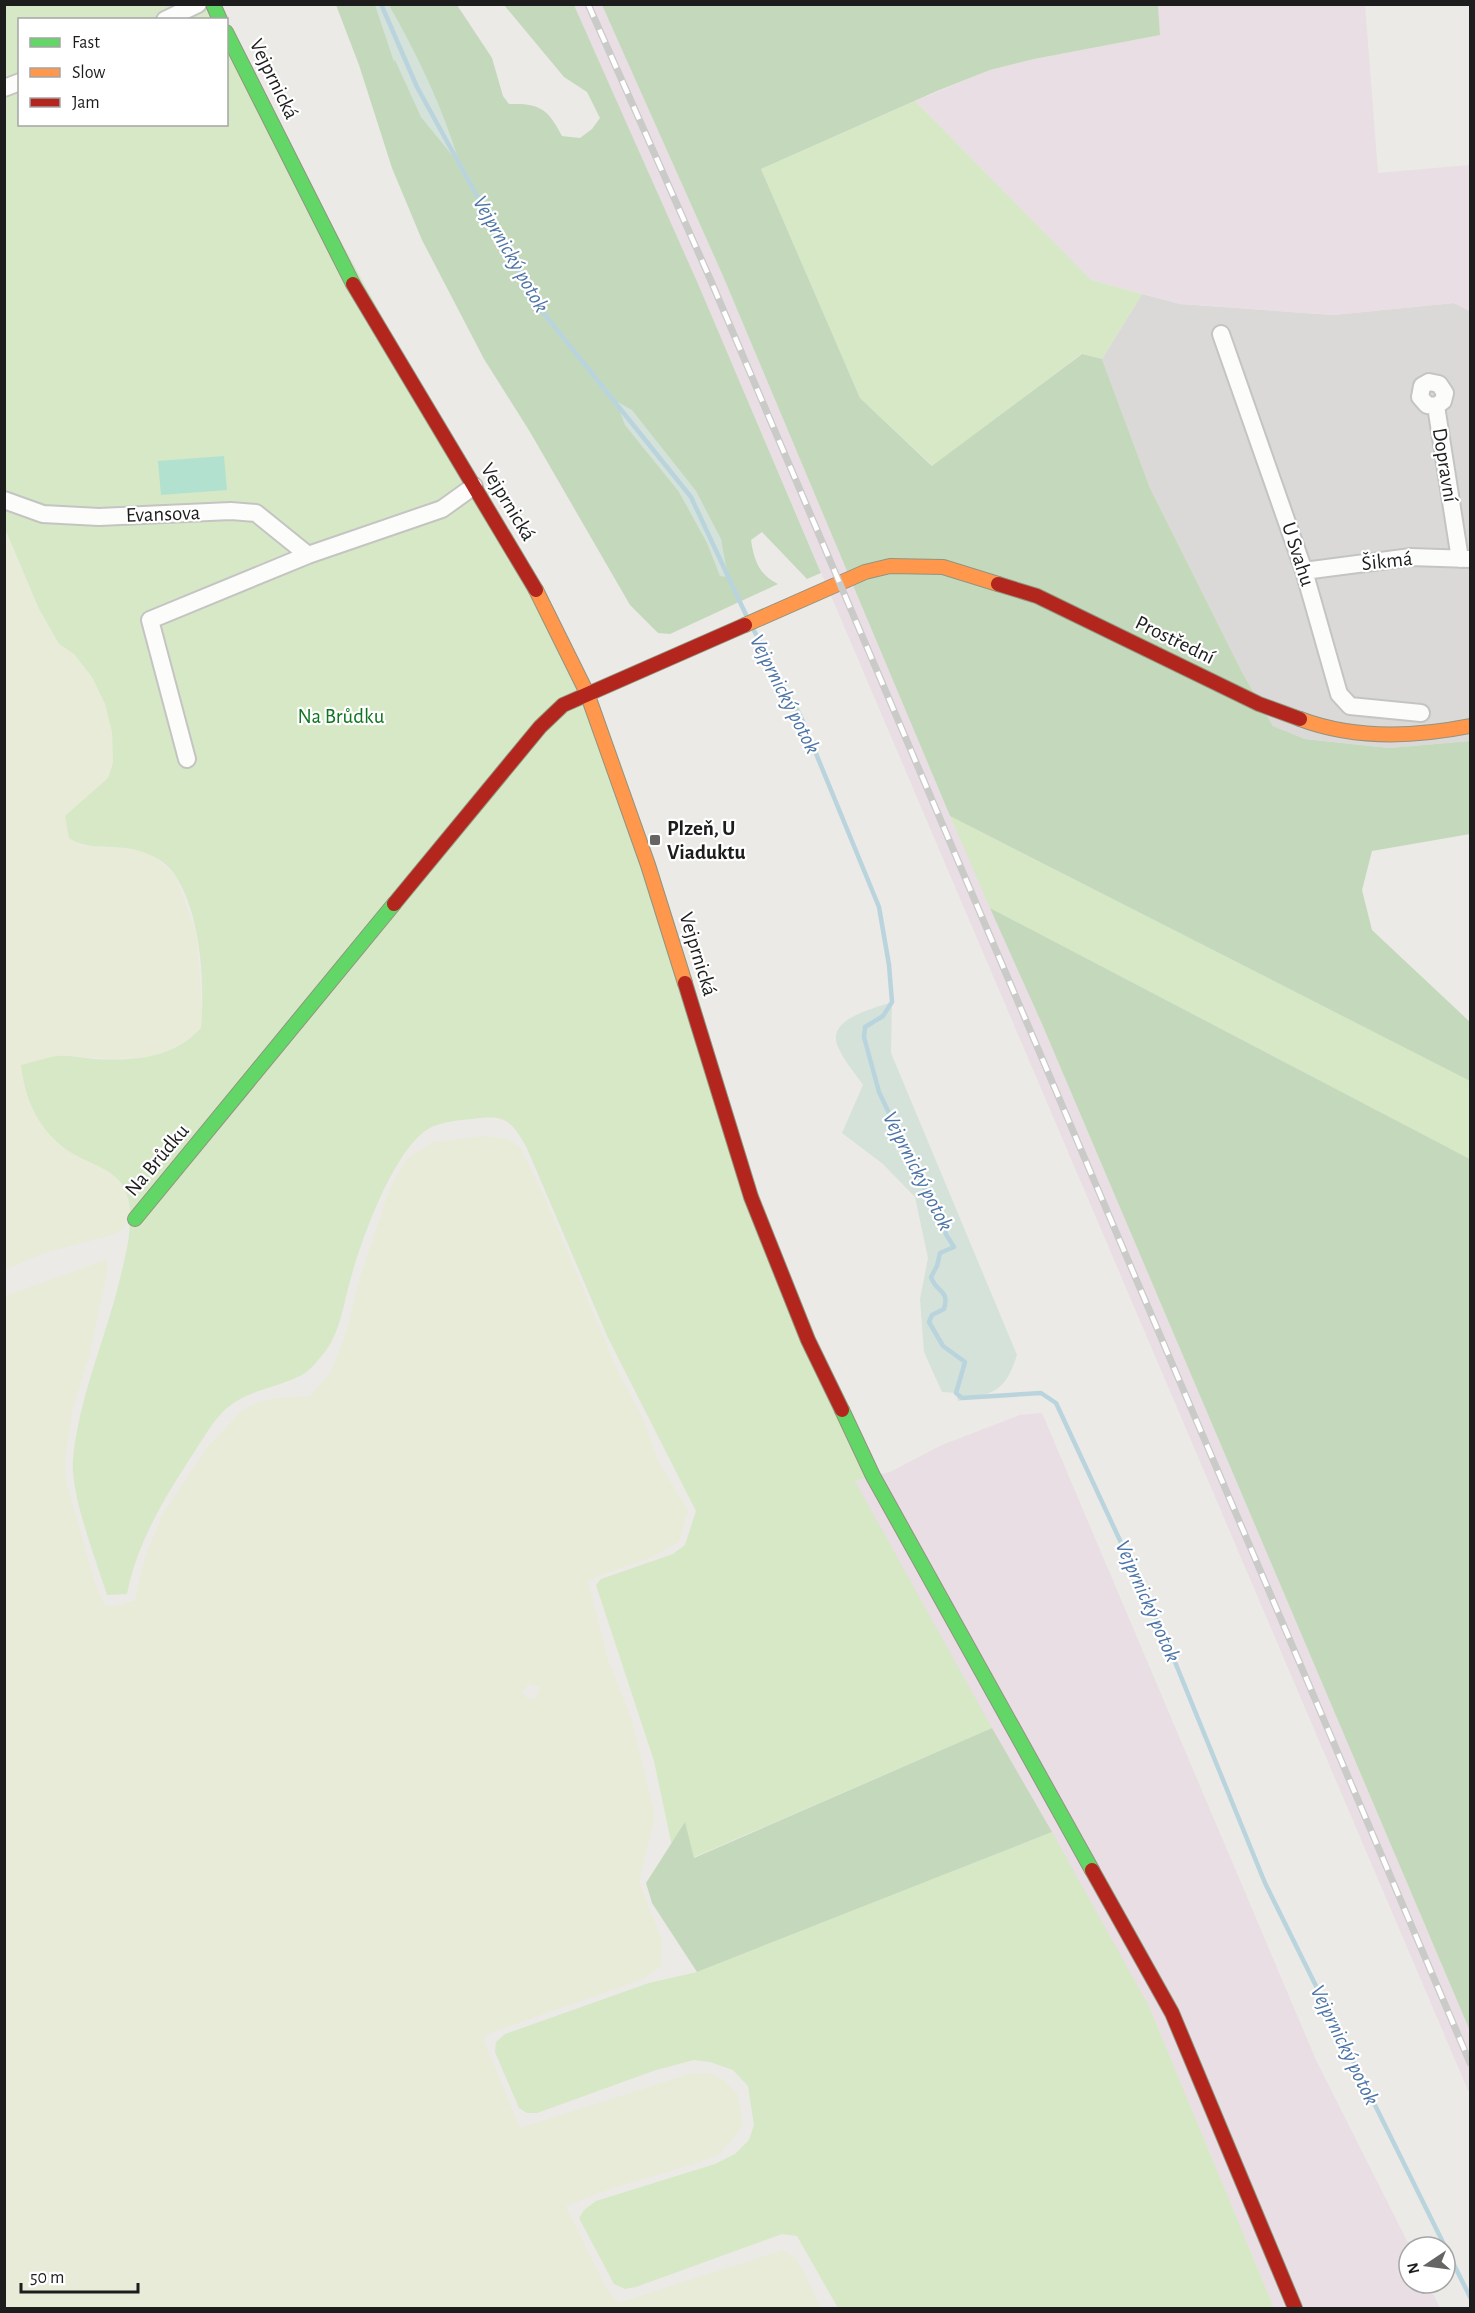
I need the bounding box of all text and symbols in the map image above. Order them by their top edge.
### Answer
legend [18,18,228,126]
text: Fast [72,34,100,52]
street label: Vejprnická [246,36,302,123]
text: Slow [72,64,105,82]
text: Jam [72,94,100,112]
water label: Vejprnický potok [468,192,553,317]
street label: Dopravní [1429,426,1461,505]
street label: Vejprnická [477,460,539,545]
street label: Evansova [125,502,201,526]
street label: U Svahu [1278,519,1318,589]
street label: Šikmá [1360,546,1414,574]
street label: Prostřední [1132,612,1219,669]
water label: Vejprnický potok [745,631,824,758]
park label: Na Brůdku [298,706,385,727]
place label: Plzeň, U Viaduktu [667,818,745,863]
marker: Plzeň, U Viaduktu [648,833,662,847]
street label: Vejprnická [675,910,721,999]
water label: Vejprnický potok [878,1108,957,1235]
street label: Na Brůdku [121,1120,193,1200]
water label: Vejprnický potok [1110,1537,1185,1666]
water label: Vejprnický potok [1306,1982,1383,2109]
north arrow [1397,2235,1457,2295]
scale bar [21,2256,138,2294]
text: N [1404,2261,1422,2275]
text: 50 m [30,2269,64,2287]

